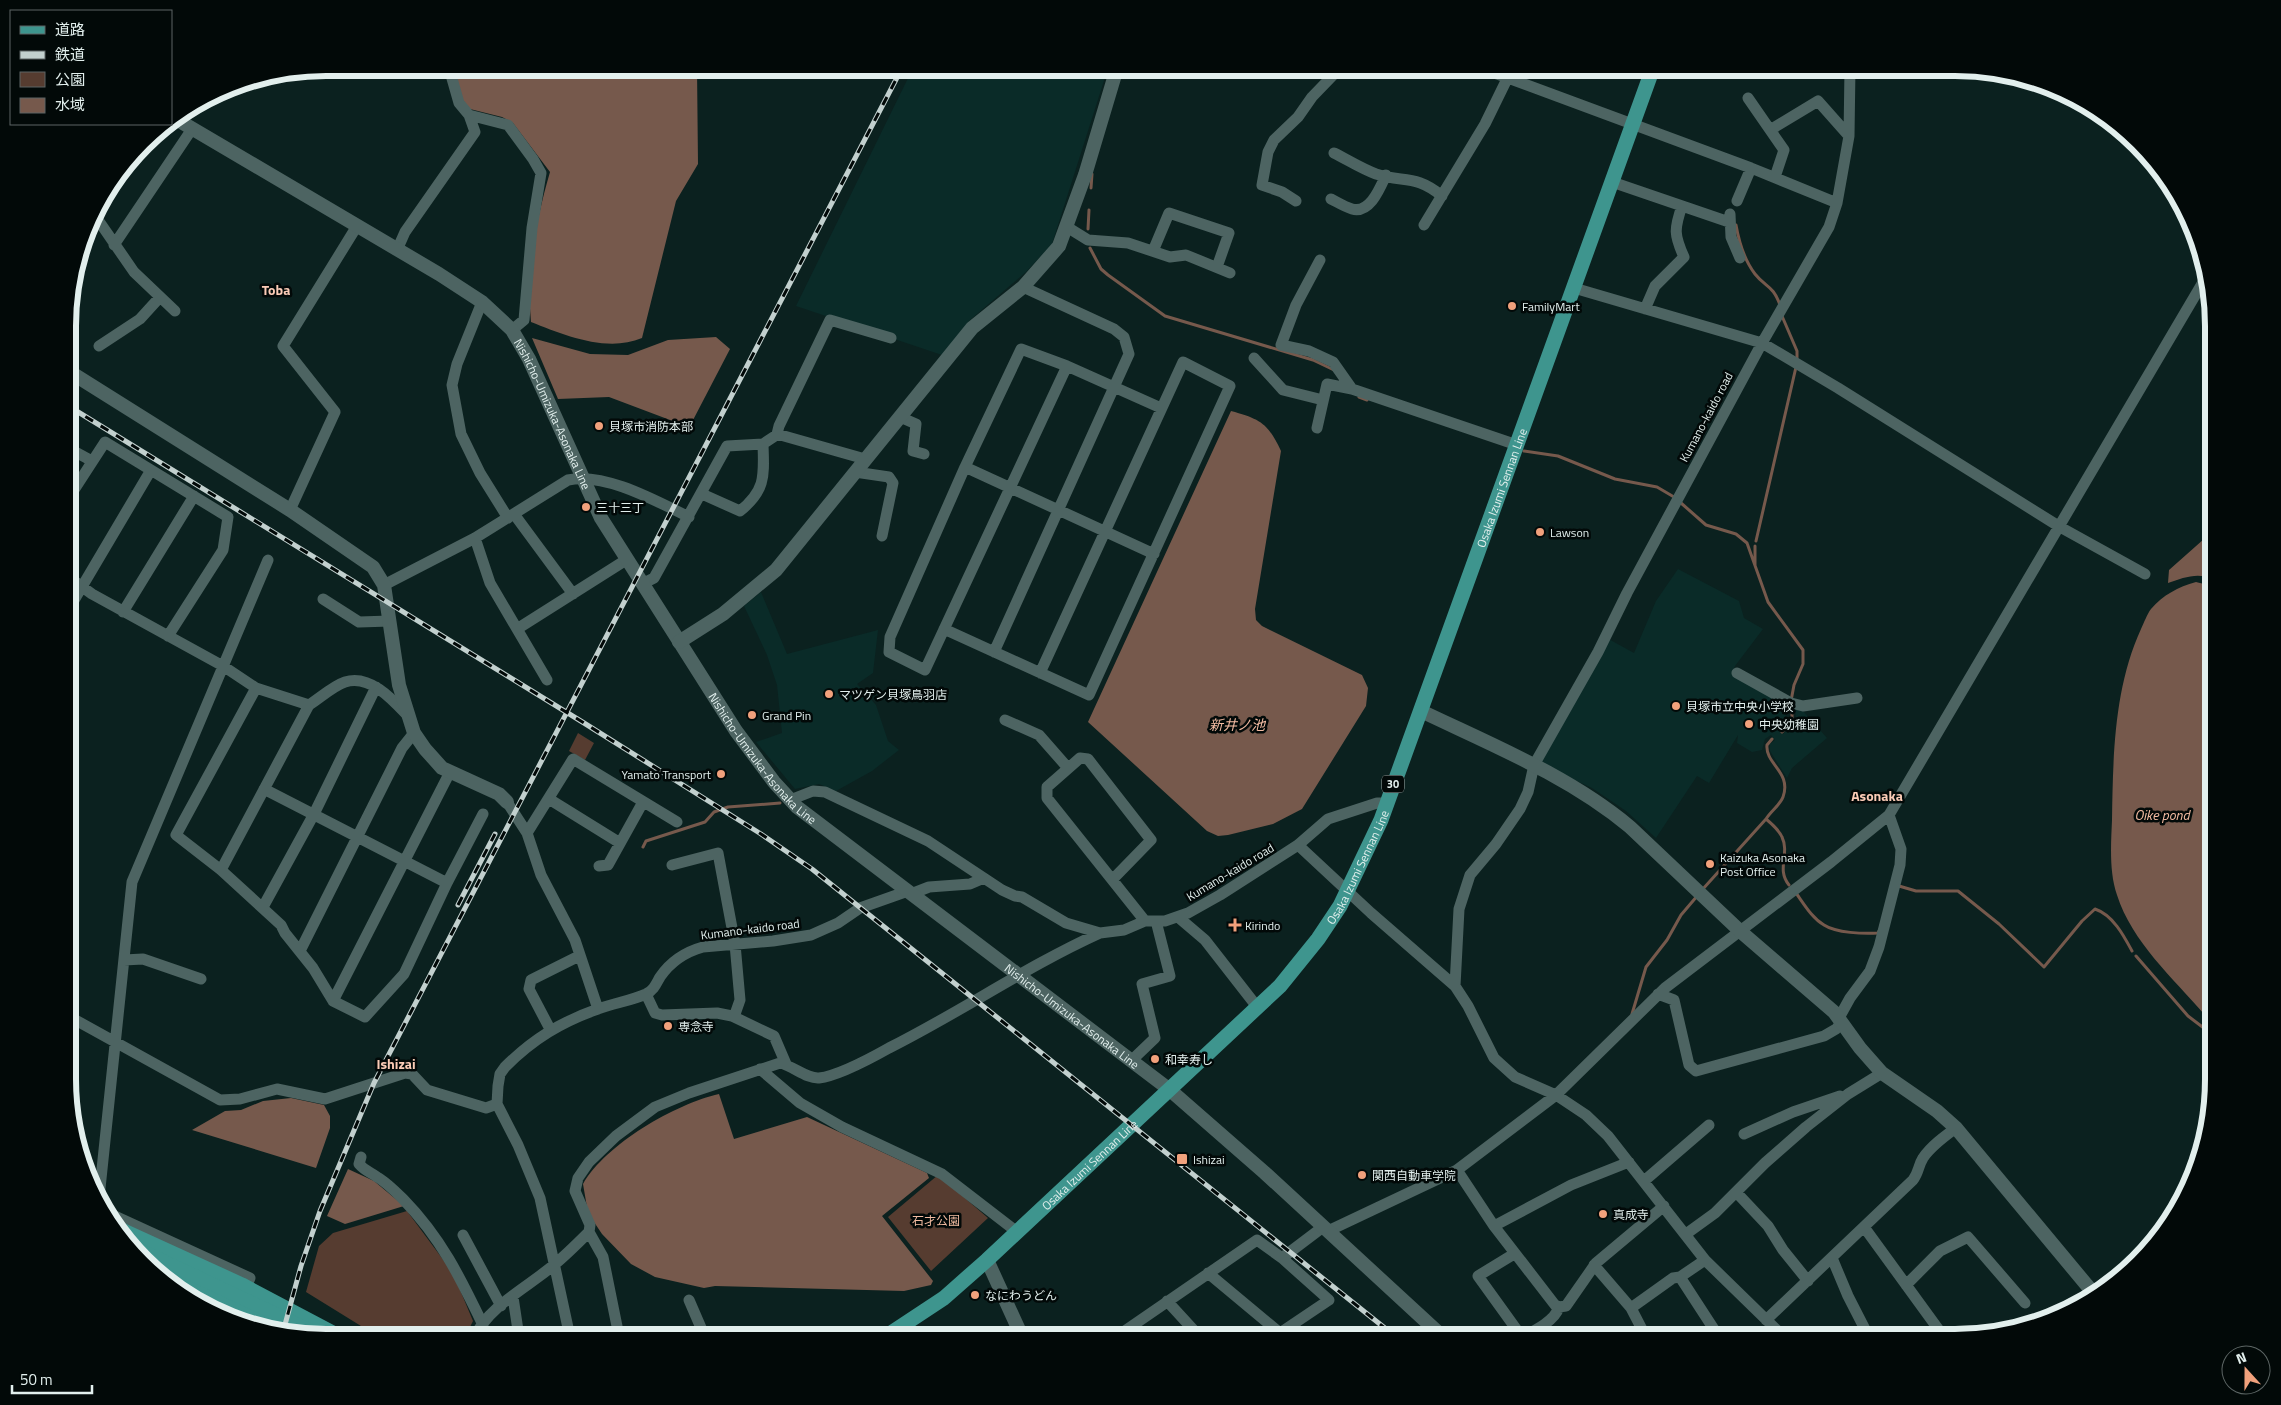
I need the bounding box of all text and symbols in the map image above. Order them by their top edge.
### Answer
legend [10,10,172,125]
text: 道路 [55,18,85,41]
text: 鉄道 [55,43,85,66]
text: 公園 [55,68,85,91]
text: 水域 [55,93,85,116]
district label: Toba [262,279,290,300]
place label: FamilyMart [1522,297,1580,316]
marker: FamilyMart [1506,300,1518,312]
street label: Nishicho-Umizuka-Asonaka Line [509,335,596,492]
street label: Kumano-kaido road [1674,369,1738,465]
place label: 貝塚市消防本部 [609,417,693,436]
marker: 貝塚市消防本部 [593,420,605,432]
street label: Osaka Izumi Sennan Line [1471,425,1531,550]
place label: 三十三丁 [596,498,644,517]
marker: 三十三丁 [580,501,592,513]
place label: Lawson [1550,523,1589,542]
marker: Lawson [1534,526,1546,538]
place label: マツゲン貝塚鳥羽店 [839,685,947,704]
street label: Nishicho-Umizuka-Asonaka Line [704,688,821,828]
marker: マツゲン貝塚鳥羽店 [823,688,835,700]
place label: 貝塚市立中央小学校 [1686,697,1794,716]
marker: 貝塚市立中央小学校 [1670,700,1682,712]
place label: Grand Pin [762,706,811,725]
marker: Grand Pin [746,709,758,721]
water label: 新井ノ池 [1209,714,1267,735]
place label: 中央幼稚園 [1759,715,1819,734]
marker: 中央幼稚園 [1743,718,1755,730]
place label: Yamato Transport [622,765,712,784]
marker: Yamato Transport [715,768,727,780]
road number: 30 [1382,776,1404,792]
district label: Asonaka [1851,785,1903,806]
water label: Oike pond [2134,804,2192,825]
street label: Osaka Izumi Sennan Line [1321,807,1393,928]
street label: Kumano-kaido road [1182,838,1278,906]
place label: Kaizuka Asonaka Post Office [1720,848,1805,881]
marker: Kaizuka Asonaka Post Office [1704,858,1716,870]
street label: Kumano-kaido road [699,914,801,944]
place label: Kirindo [1245,916,1280,935]
marker: Kirindo [1229,919,1241,931]
street label: Nishicho-Umizuka-Asonaka Line [1001,958,1144,1073]
place label: 専念寺 [678,1017,714,1036]
marker: 専念寺 [662,1020,674,1032]
place label: 和幸寿し [1165,1050,1213,1069]
district label: Ishizai [376,1053,416,1074]
marker: 和幸寿し [1149,1053,1161,1065]
street label: Osaka Izumi Sennan Line [1037,1115,1142,1214]
place label: Ishizai [1193,1150,1225,1169]
marker: Ishizai [1175,1152,1189,1166]
place label: 関西自動車学院 [1372,1166,1456,1185]
marker: 関西自動車学院 [1356,1169,1368,1181]
place label: 真成寺 [1613,1205,1649,1224]
marker: 真成寺 [1597,1208,1609,1220]
park label: 石才公園 [912,1211,960,1230]
place label: なにわうどん [985,1286,1057,1305]
marker: なにわうどん [969,1289,981,1301]
north arrow [2221,1345,2271,1395]
text: N [2233,1346,2249,1369]
scale bar [12,1362,92,1394]
text: 50 m [20,1368,53,1391]

